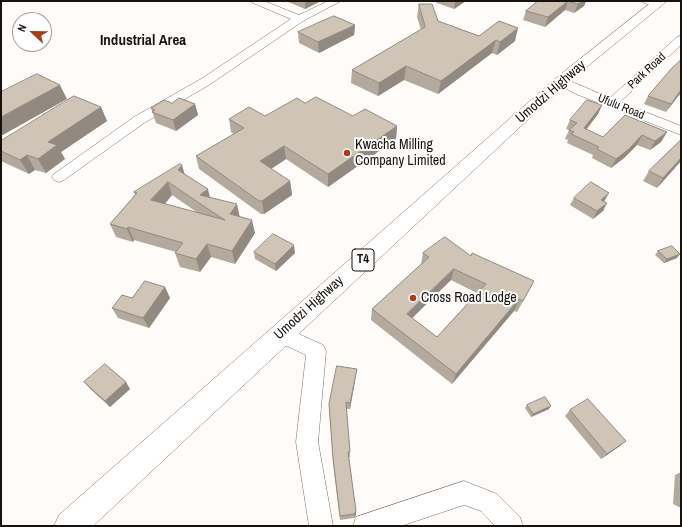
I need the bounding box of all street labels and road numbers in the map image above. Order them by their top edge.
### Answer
street label: Park Road [625,50,669,92]
street label: Umodzi Highway [513,57,589,127]
street label: Ufulu Road [595,91,647,123]
road number: T4 [352,249,374,271]
street label: Umodzi Highway [271,273,347,343]

